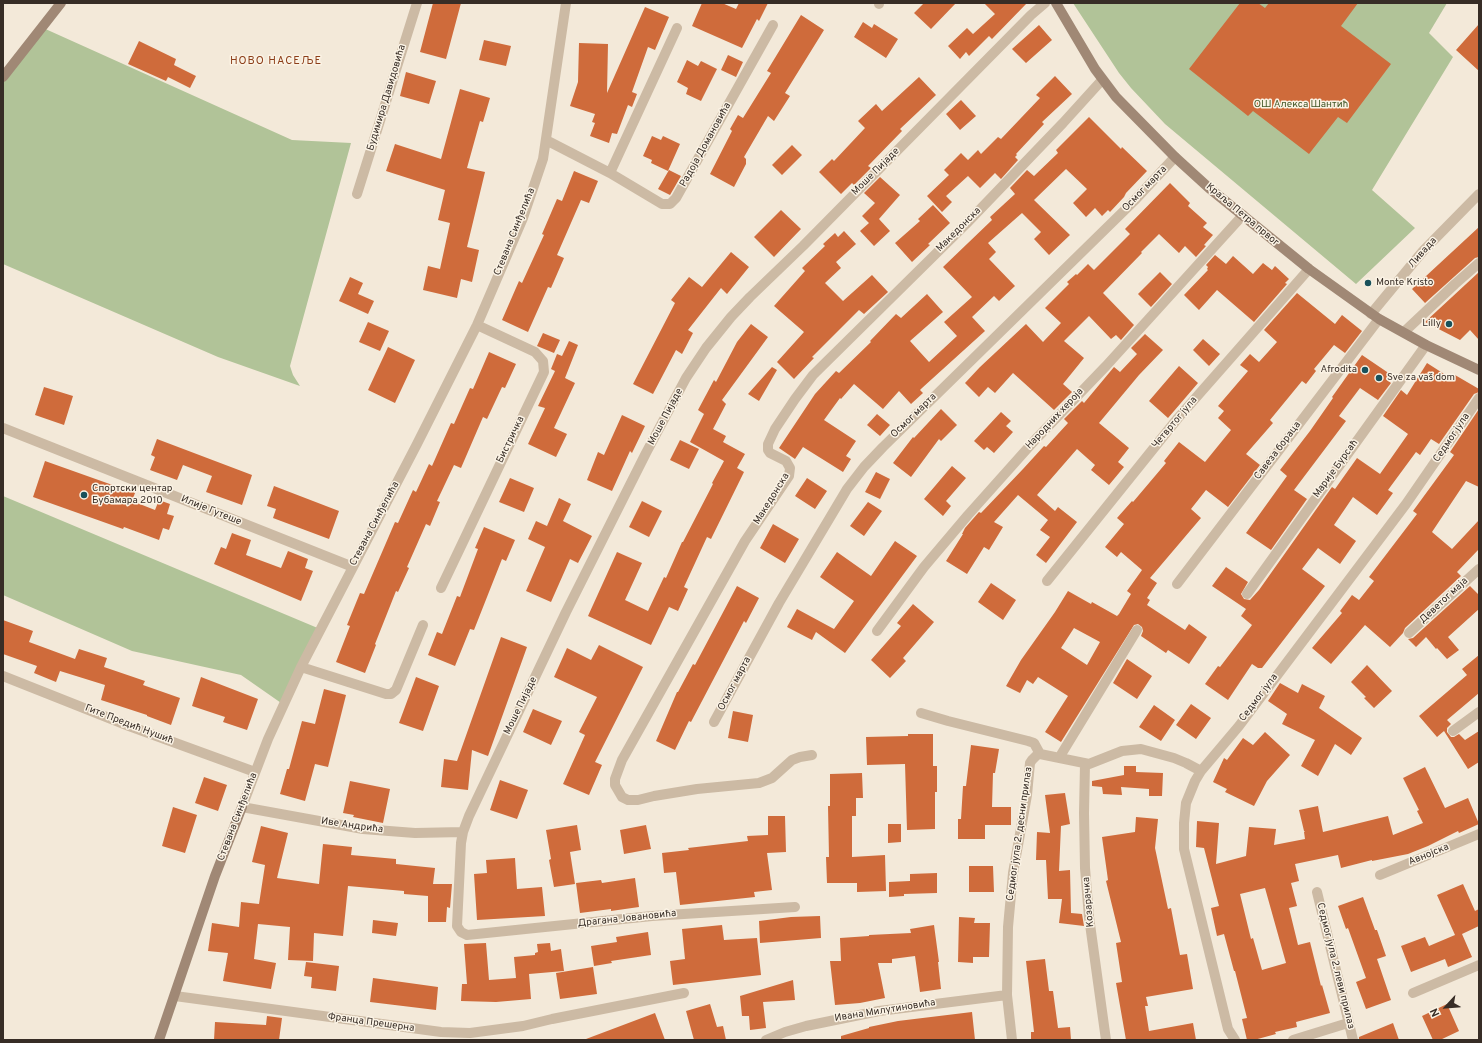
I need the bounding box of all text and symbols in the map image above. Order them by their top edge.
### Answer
street label: Будимира Давидовића [365,43,409,153]
district label: НОВО НАСЕЉЕ [230,55,322,69]
park label: ОШ Алекса Шантић [1254,99,1348,111]
street label: Радоја Домановића [678,101,734,189]
street label: Моше Пијаде [850,146,902,198]
street label: Осмог марта [1120,164,1170,214]
street label: Краља Петра првог [1203,181,1281,249]
street label: Стевана Синђелића [492,186,538,278]
street label: Македонска [934,205,984,255]
street label: Ливада [1406,235,1440,271]
place label: Monte Kristo [1376,277,1433,289]
marker: Monte Kristo [1363,278,1373,288]
place label: Lilly [1422,318,1441,330]
marker: Lilly [1444,319,1454,329]
place label: Afrodita [1321,364,1357,376]
marker: Afrodita [1360,365,1370,375]
place label: Sve za vaš dom [1387,372,1455,384]
marker: Sve za vaš dom [1374,373,1384,383]
street label: Народних хероја [1024,386,1086,452]
street label: Моше Пијаде [646,387,686,447]
street label: Осмог марта [889,391,939,441]
street label: Четвртог јула [1150,395,1200,451]
street label: Седмог јула [1431,411,1473,465]
street label: Бистричка [495,415,527,465]
street label: Савеза бораца [1252,420,1304,482]
street label: Марије Бурсаћ [1311,438,1361,500]
street label: Македонска [751,471,793,527]
street label: Стевана Синђелића [348,480,402,568]
place label: Спортски центар Бубамара 2010 [92,483,172,506]
marker: Спортски центар Бубамара 2010 [79,490,89,500]
street label: Илије Гутеше [179,493,243,529]
street label: Деветог маја [1417,575,1471,627]
street label: Осмог марта [716,655,754,713]
street label: Седмог јула [1237,672,1281,724]
street label: Моше Пијаде [502,675,540,737]
street label: Гите Предић Нушић [83,703,175,747]
street label: Седмог јула 2. десни прилаз [1005,766,1035,902]
street label: Стевана Синђелића [216,771,260,863]
street label: Иве Андрића [320,816,384,836]
street label: Авнојска [1407,841,1451,869]
street label: Козарачка [1081,876,1097,928]
street label: Седмог јула 2. леви прилаз [1314,902,1356,1030]
street label: Драгана Јовановића [577,908,677,930]
north arrow [1426,987,1466,1027]
street label: Ивана Милутиновића [834,997,936,1025]
text: N [1427,1006,1443,1019]
street label: Франца Прешерна [327,1011,415,1035]

